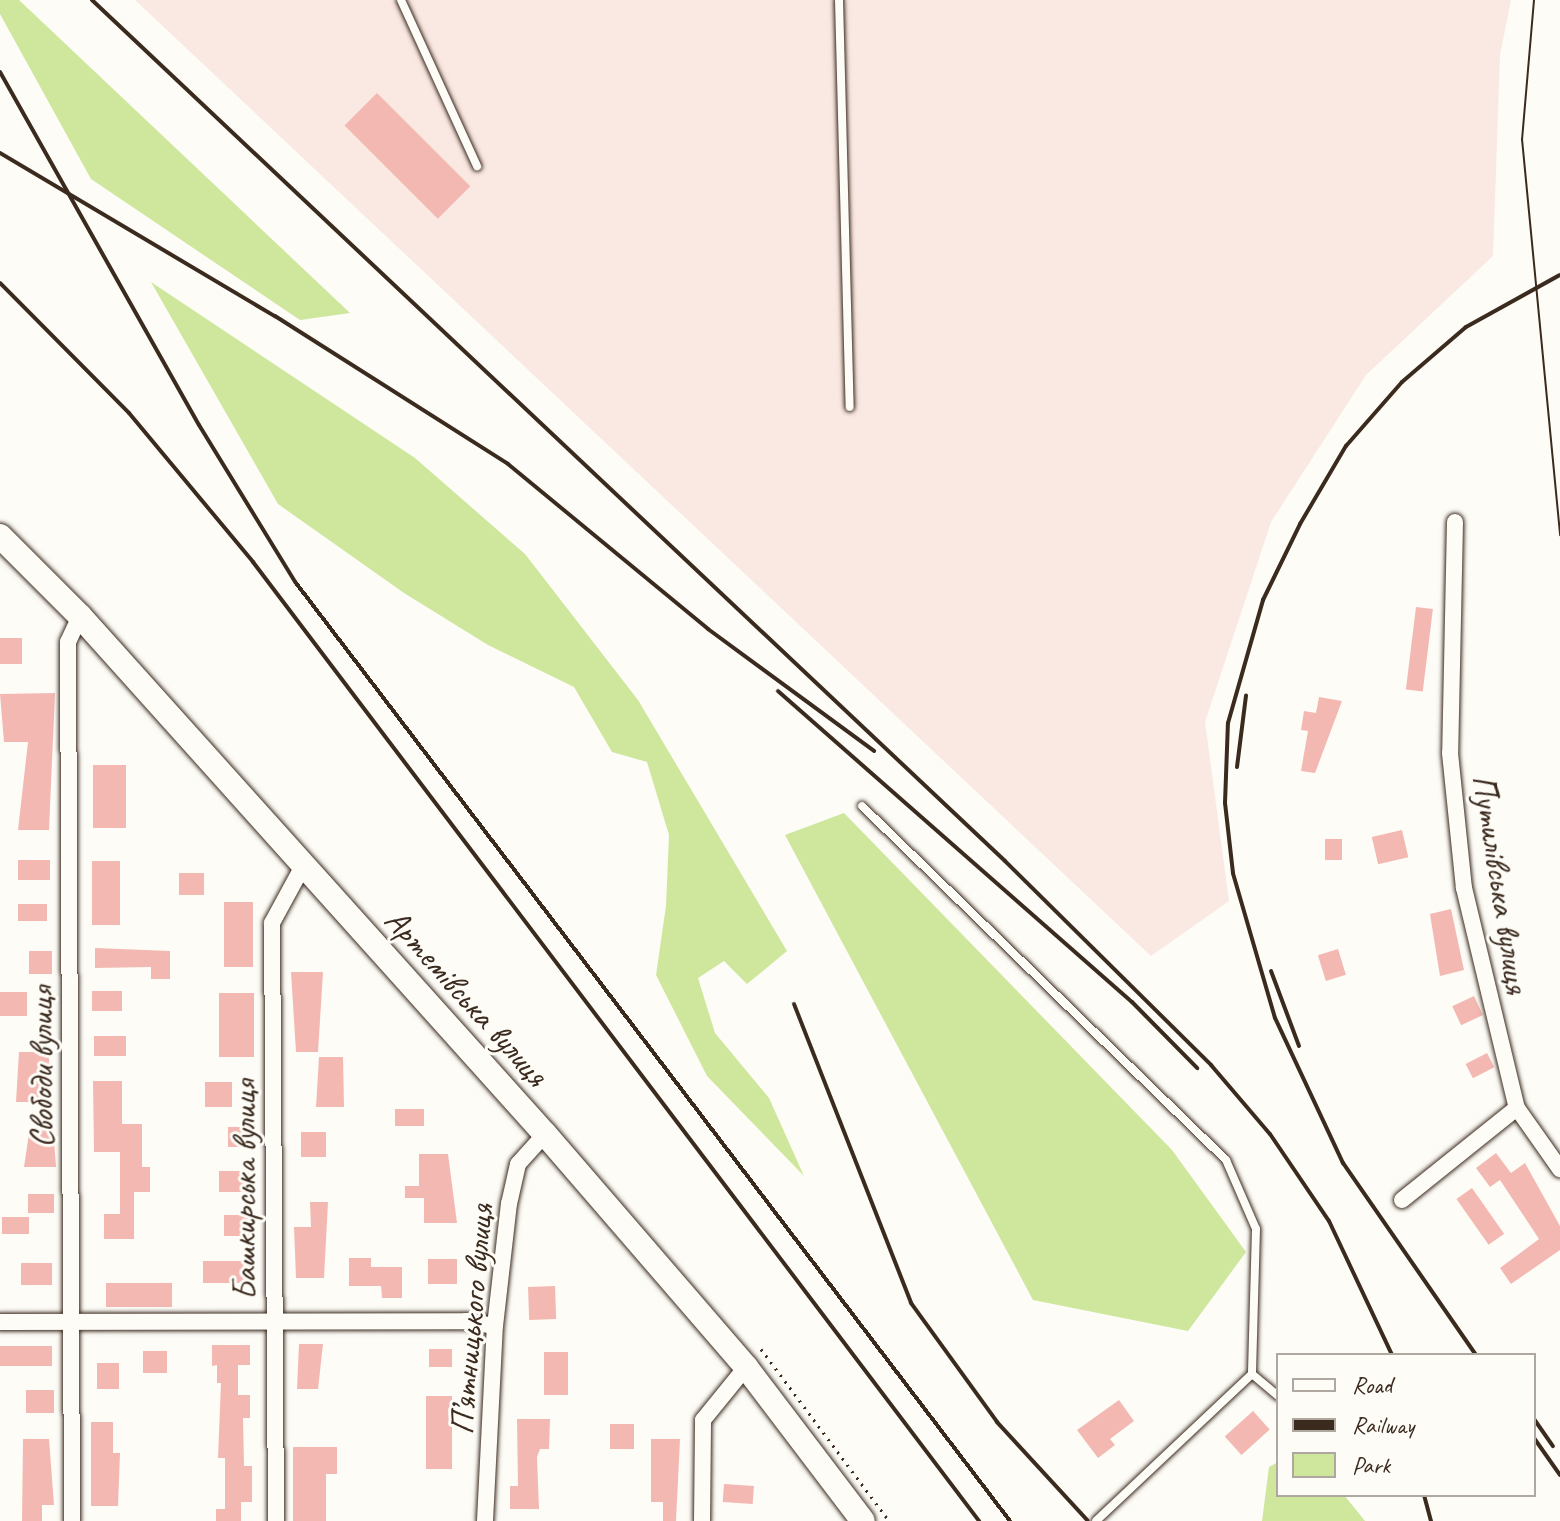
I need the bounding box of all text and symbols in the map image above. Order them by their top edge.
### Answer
street label: Путилівська вулиця [1463,771,1539,997]
street label: Артемівська вулиця [376,899,558,1095]
street label: Свободи вулиця [21,986,61,1148]
street label: Башкирська вулиця [224,1080,264,1300]
street label: П’ятницького вулиця [441,1201,501,1437]
legend [1276,1353,1536,1497]
text: Road [1352,1370,1392,1400]
text: Railway [1352,1410,1414,1440]
text: Park [1352,1450,1390,1480]

